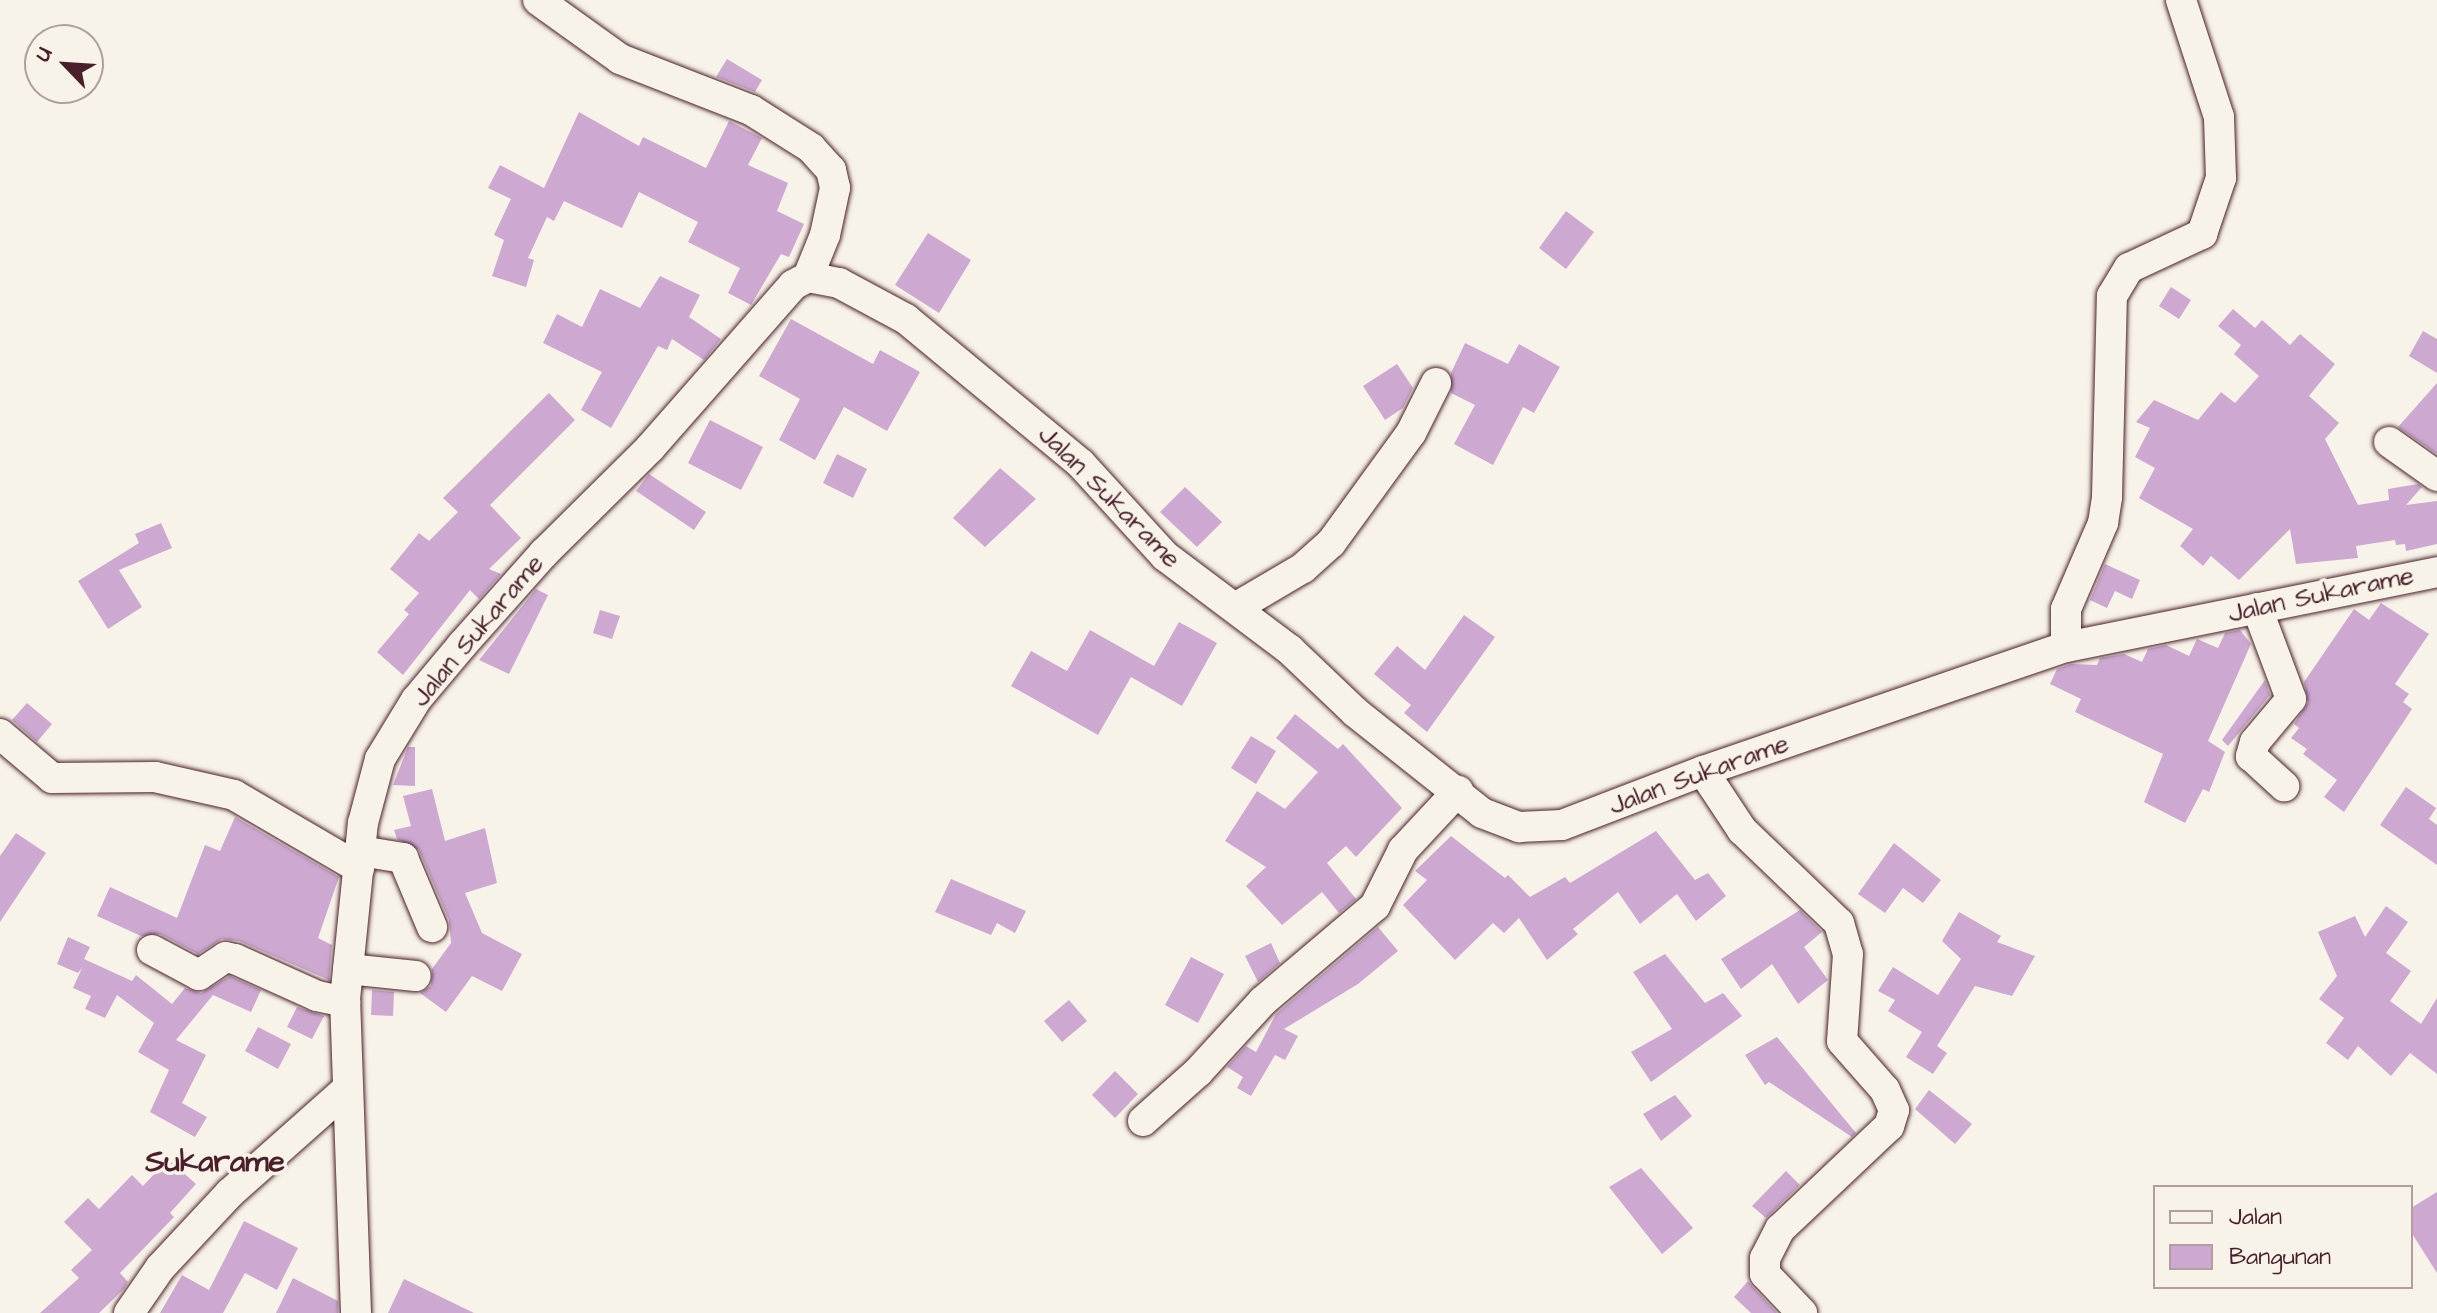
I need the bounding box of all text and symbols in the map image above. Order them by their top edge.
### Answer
north arrow [24,24,104,104]
text: U [27,42,60,67]
street label: Jalan Sukarame [1031,419,1187,575]
street label: Jalan Sukarame [405,549,551,713]
street label: Jalan Sukarame [2225,560,2417,630]
street label: Jalan Sukarame [1605,728,1793,822]
district label: Sukarame [145,1144,285,1180]
legend [2153,1185,2413,1289]
text: Jalan [2229,1200,2282,1234]
text: Bangunan [2229,1240,2331,1274]

